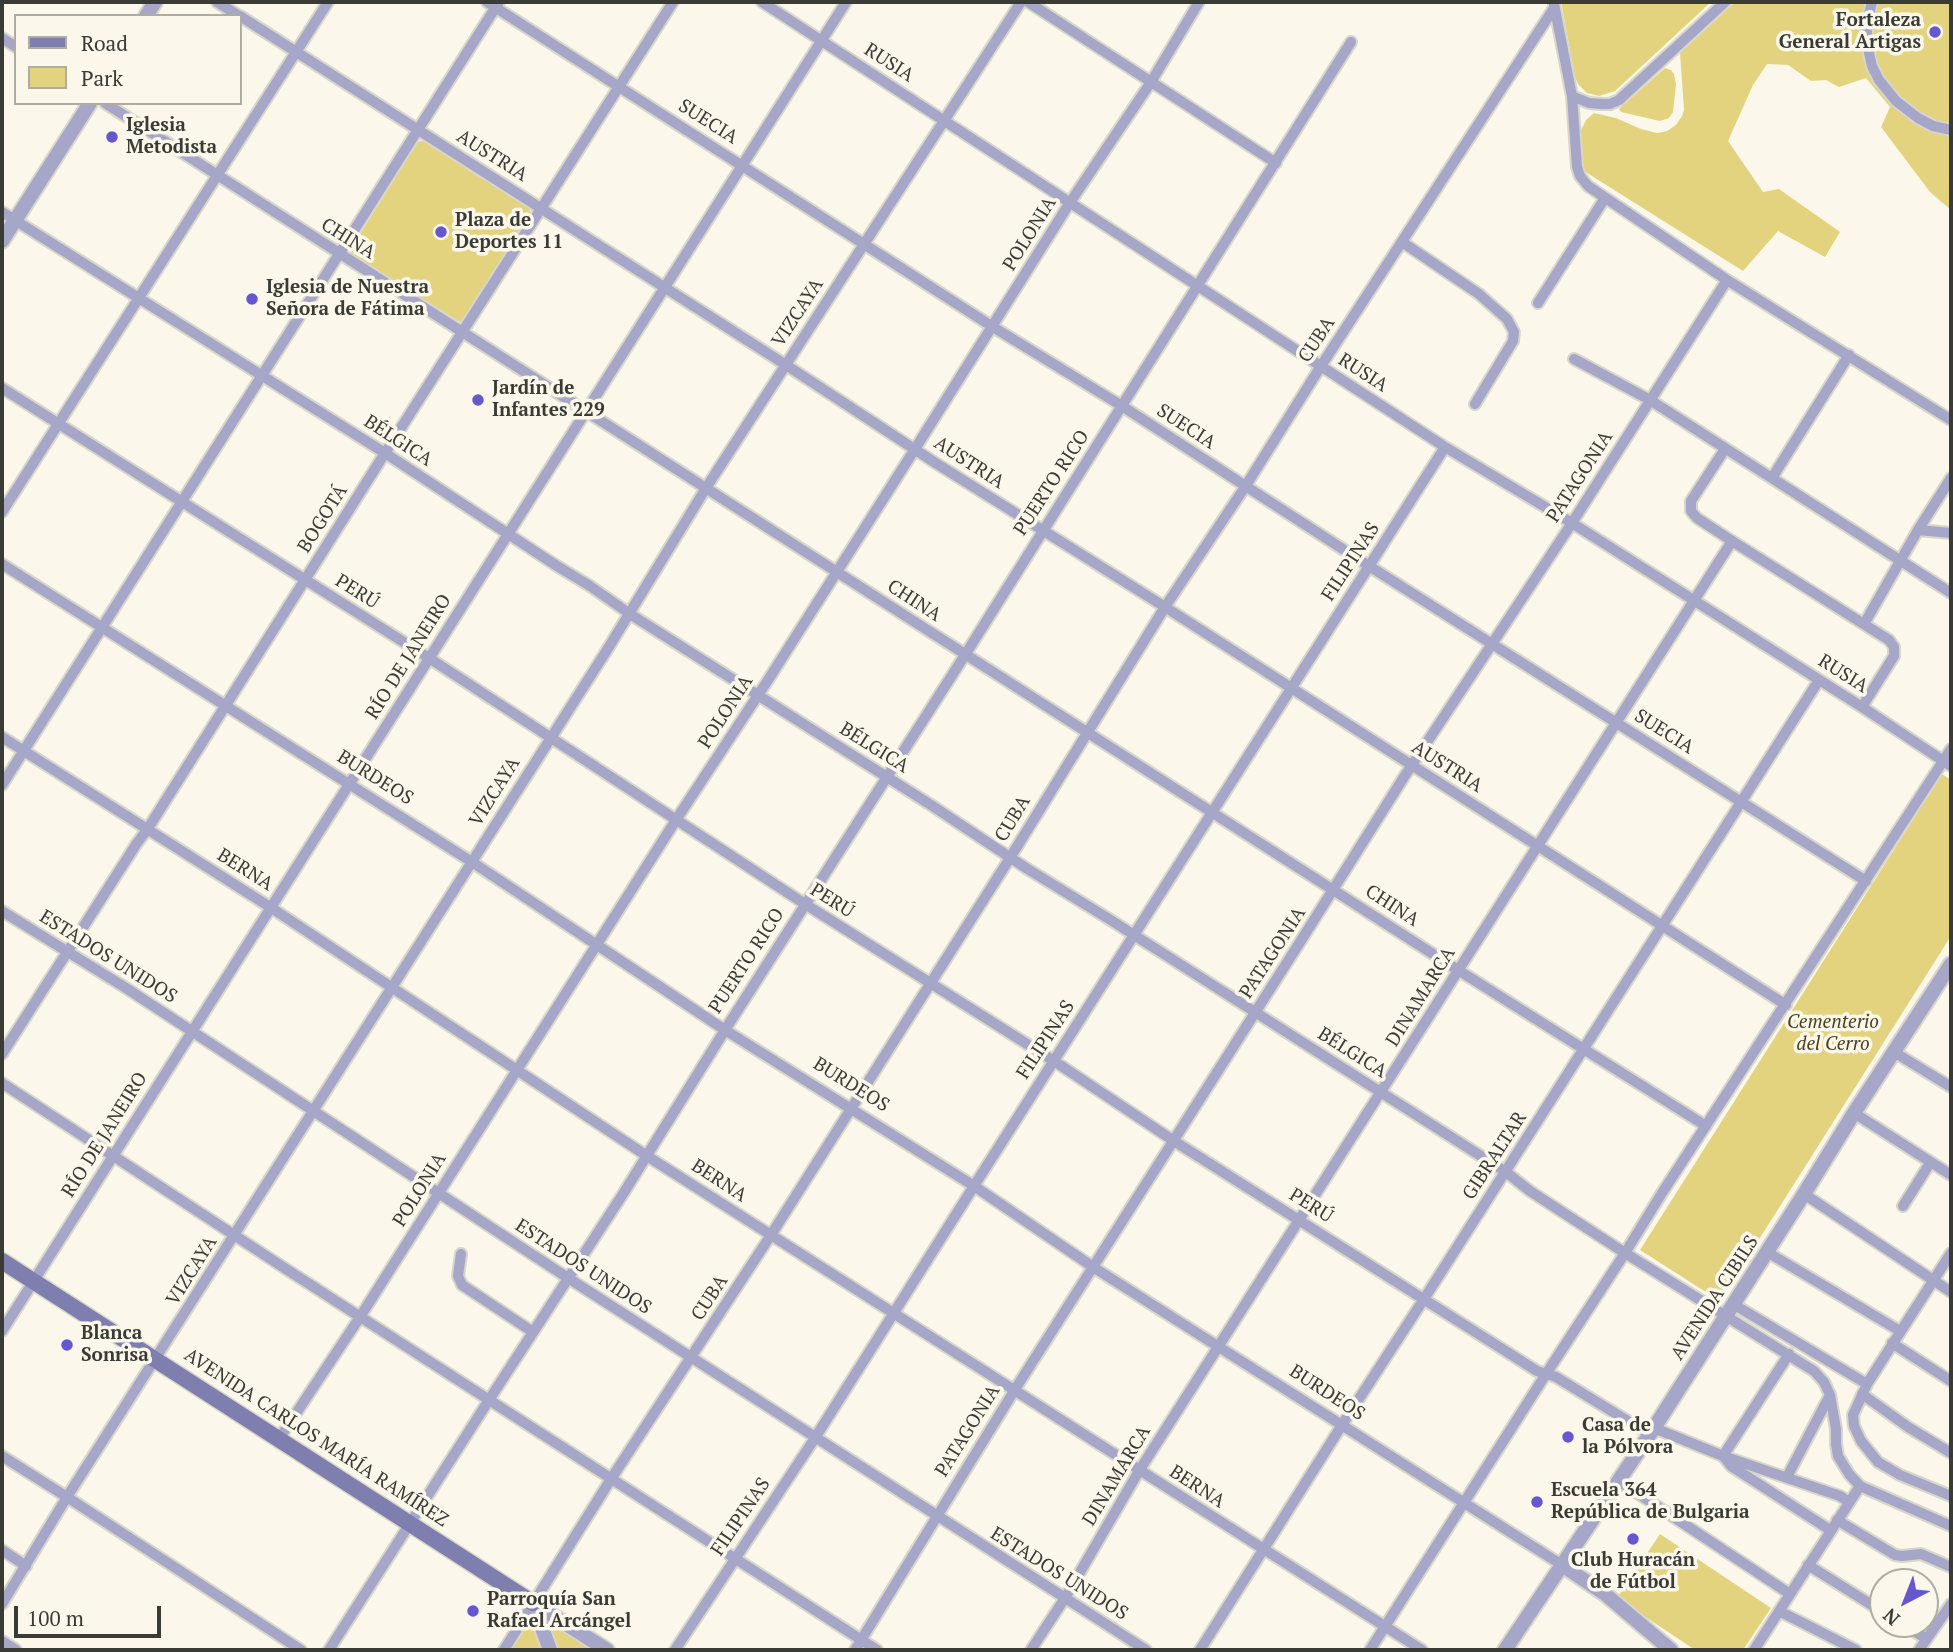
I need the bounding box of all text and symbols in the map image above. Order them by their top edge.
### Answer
place label: Fortaleza General Artigas [1779,10,1921,54]
legend [14,14,242,105]
marker: Fortaleza General Artigas [1927,24,1943,40]
text: Road [81,29,128,57]
street label: RUSIA [860,39,918,87]
text: Park [81,64,123,92]
street label: SUECIA [674,95,742,149]
place label: Iglesia Metodista [126,115,217,159]
street label: AUSTRIA [452,125,532,187]
marker: Iglesia Metodista [104,129,120,145]
street label: POLONIA [998,193,1062,275]
place label: Plaza de Deportes 11 [455,210,563,254]
street label: CHINA [317,214,379,264]
marker: Plaza de Deportes 11 [433,224,449,240]
street label: VIZCAYA [767,274,829,352]
place label: Iglesia de Nuestra Señora de Fátima [266,277,429,321]
marker: Iglesia de Nuestra Señora de Fátima [244,291,260,307]
street label: CUBA [1294,313,1340,367]
street label: RUSIA [1334,349,1392,397]
place label: Jardín de Infantes 229 [492,378,605,422]
marker: Jardín de Infantes 229 [470,392,486,408]
street label: SUECIA [1152,399,1220,455]
street label: BÉLGICA [359,410,437,472]
street label: PUERTO RICO [1010,426,1094,540]
street label: PATAGONIA [1542,427,1618,527]
street label: AUSTRIA [929,432,1009,494]
street label: BOGOTÁ [293,481,353,557]
street label: FILIPINAS [1317,518,1385,606]
street label: PERÚ [331,570,383,614]
street label: CHINA [883,575,945,627]
street label: RÍO DE JANEIRO [361,590,457,724]
street label: RUSIA [1814,650,1872,698]
street label: POLONIA [694,671,758,753]
street label: SUECIA [1630,705,1698,759]
street label: BÉLGICA [835,718,913,778]
street label: AUSTRIA [1407,736,1487,798]
street label: BURDEOS [333,746,417,810]
street label: VIZCAYA [465,753,525,831]
street label: CUBA [990,792,1036,846]
street label: BERNA [213,844,277,896]
street label: PERÚ [806,879,858,923]
street label: CHINA [1361,880,1423,932]
street label: PATAGONIA [1235,903,1311,1003]
street label: PUERTO RICO [705,904,789,1018]
street label: ESTADOS UNIDOS [35,906,181,1008]
street label: DINAMARCA [1381,943,1461,1051]
street label: FILIPINAS [1012,996,1080,1084]
park label: Cementerio del Cerro [1787,1012,1879,1056]
street label: BÉLGICA [1313,1023,1391,1083]
street label: BURDEOS [809,1053,893,1117]
street label: RÍO DE JANEIRO [57,1068,153,1202]
street label: GIBRALTAR [1458,1108,1532,1204]
street label: POLONIA [388,1149,452,1231]
street label: BERNA [687,1155,751,1207]
street label: PERÚ [1285,1184,1337,1228]
street label: ESTADOS UNIDOS [511,1214,655,1320]
street label: VIZCAYA [162,1232,222,1310]
street label: AVENIDA CIBILS [1666,1232,1764,1364]
street label: CUBA [687,1271,733,1325]
place label: Blanca Sonrisa [81,1323,149,1367]
marker: Blanca Sonrisa [59,1337,75,1353]
street label: AVENIDA CARLOS MARÍA RAMÍREZ [180,1344,452,1532]
street label: BURDEOS [1285,1360,1369,1426]
street label: PATAGONIA [931,1381,1005,1481]
place label: Casa de la Pólvora [1582,1415,1673,1459]
street label: DINAMARCA [1078,1422,1156,1530]
marker: Casa de la Pólvora [1560,1429,1576,1445]
street label: BERNA [1165,1461,1229,1513]
street label: FILIPINAS [707,1474,775,1560]
place label: Escuela 364 República de Bulgaria [1551,1480,1750,1524]
marker: Escuela 364 República de Bulgaria [1529,1494,1545,1510]
street label: ESTADOS UNIDOS [986,1523,1132,1625]
marker: Club Huracán de Fútbol [1625,1531,1641,1547]
place label: Club Huracán de Fútbol [1571,1550,1695,1594]
north arrow [1869,1568,1939,1638]
place label: Parroquía San Rafael Arcángel [487,1589,631,1633]
scale bar [18,1592,164,1636]
marker: Parroquía San Rafael Arcángel [465,1603,481,1619]
text: N [1877,1603,1905,1632]
text: 100 m [27,1604,84,1632]

